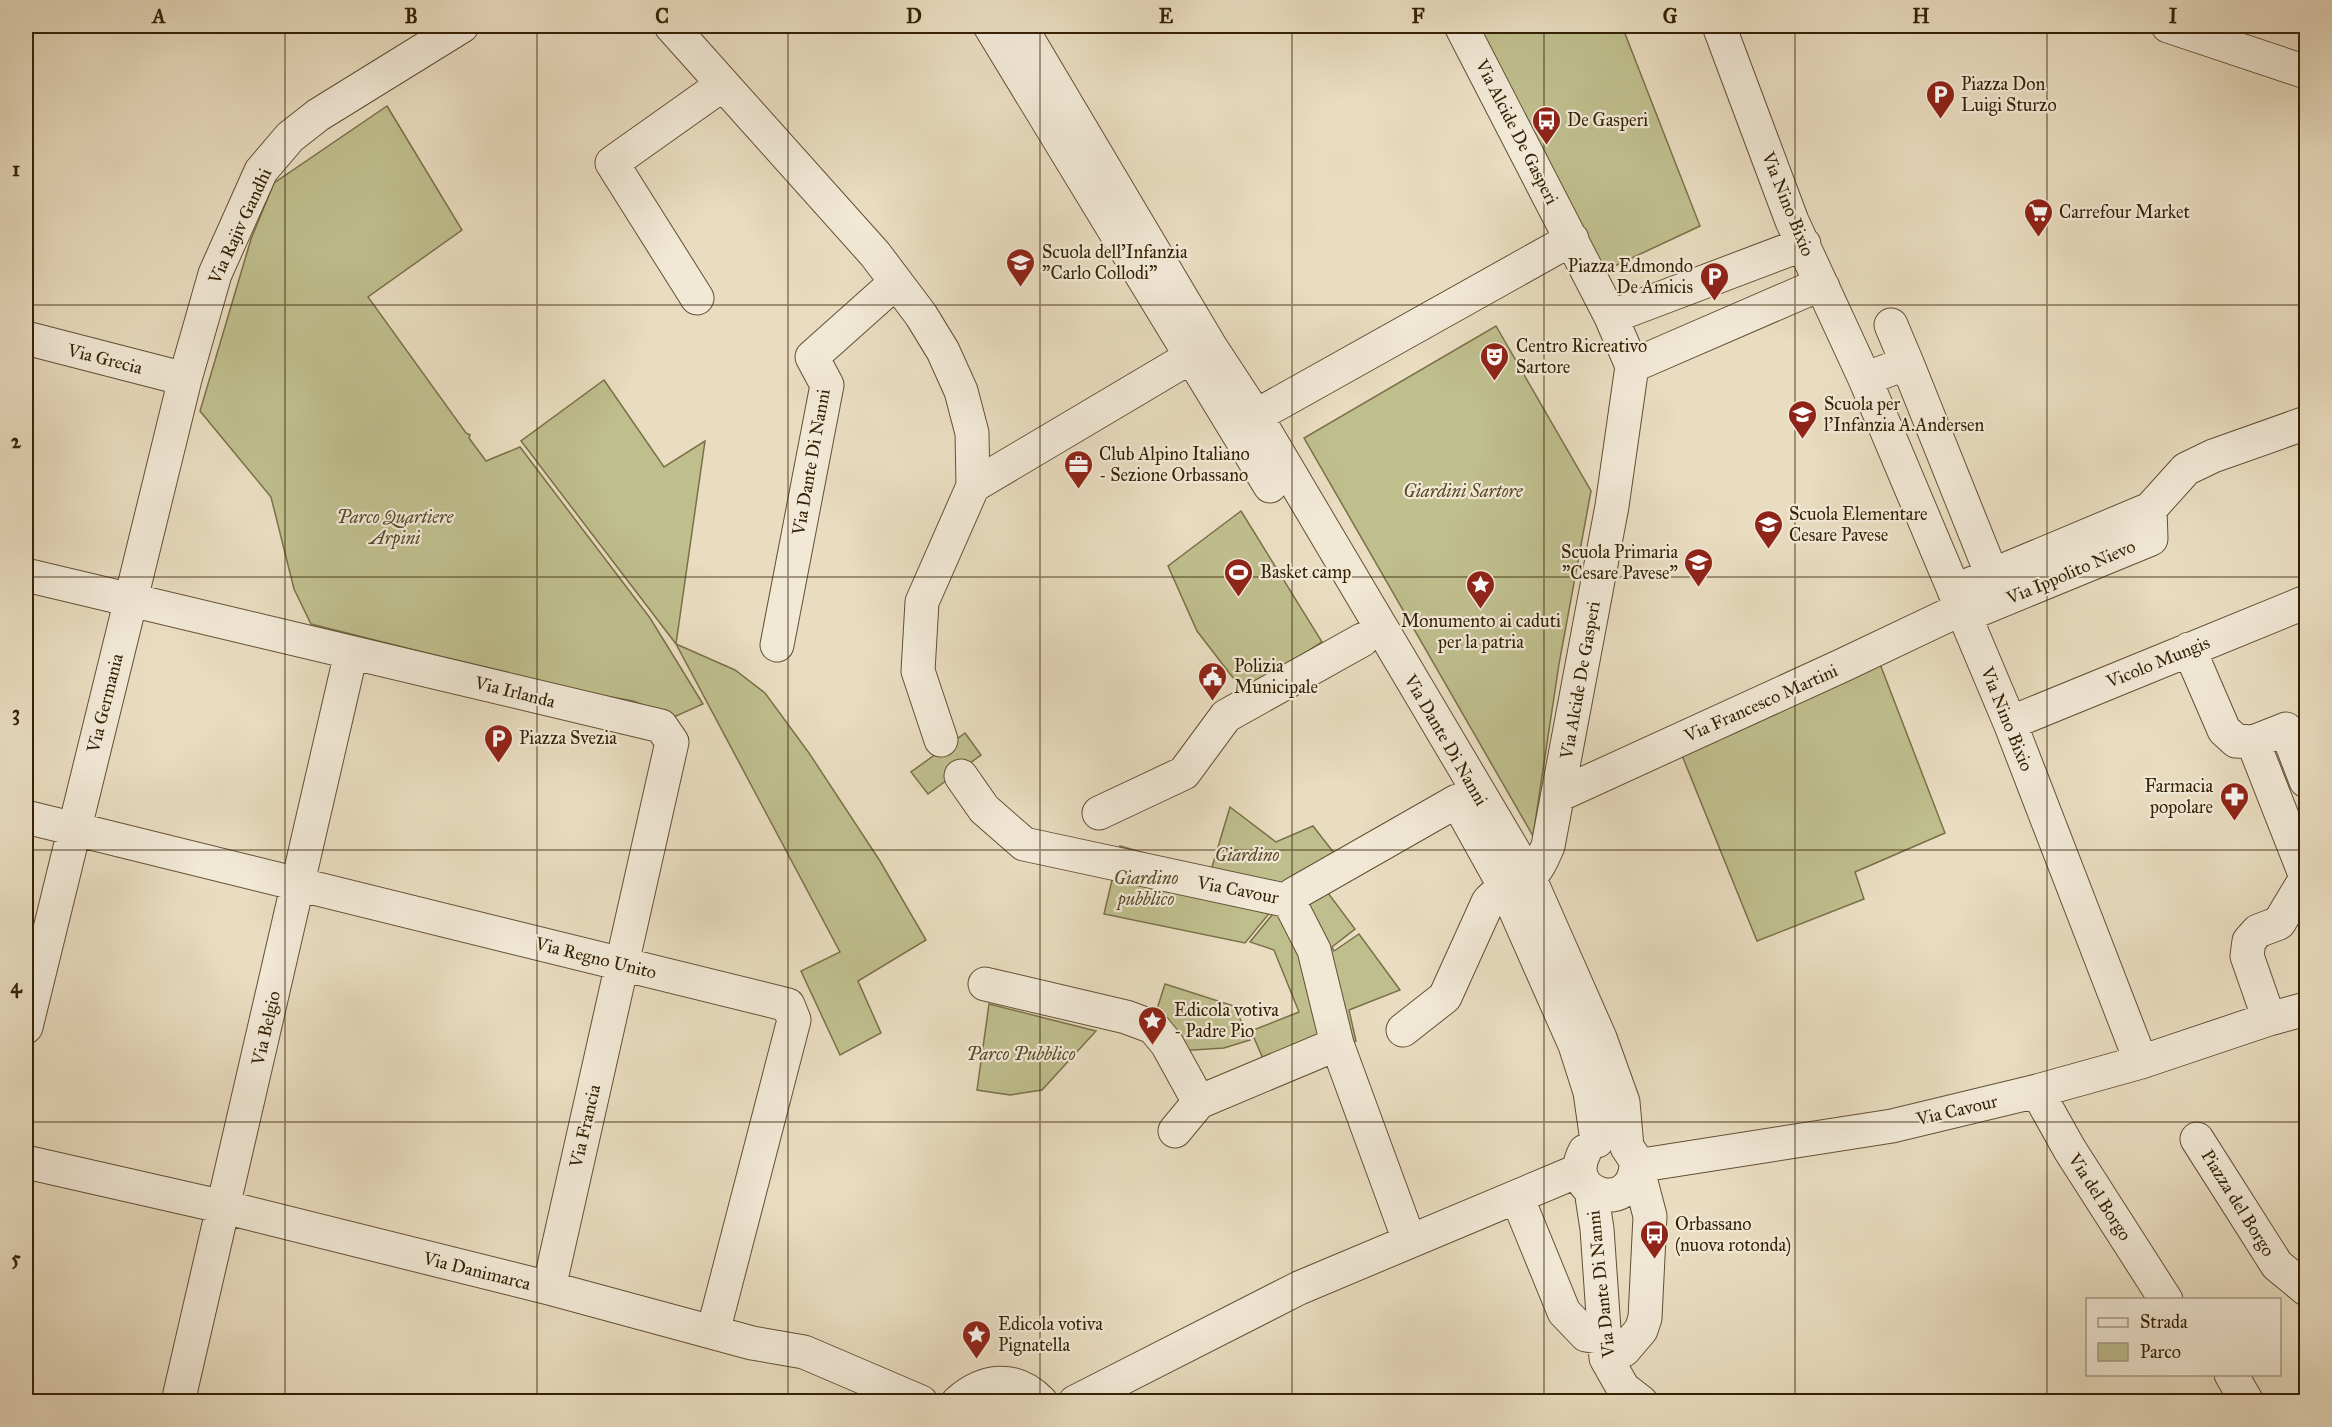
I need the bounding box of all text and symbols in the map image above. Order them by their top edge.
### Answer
text: A [150,4,166,28]
text: B [404,4,418,28]
text: C [655,4,669,28]
text: D [906,4,922,28]
text: E [1159,4,1174,28]
text: F [1411,4,1425,28]
text: G [1663,4,1678,28]
text: H [1912,4,1930,28]
text: I [2169,4,2178,28]
street label: Via Alcide De Gasperi [1470,55,1563,208]
place label: Piazza Don Luigi Sturzo [1961,73,2057,117]
parking icon: Piazza Don Luigi Sturzo [1924,78,1956,120]
bus stop icon: De Gasperi [1530,104,1562,146]
place label: De Gasperi [1567,109,1648,131]
street label: Via Nino Bixio [1757,148,1819,259]
text: 1 [12,157,20,181]
street label: Via Rajiv Gandhi [203,164,276,288]
supermarket icon: Carrefour Market [2022,196,2054,238]
place label: Carrefour Market [2059,201,2191,223]
place label: Scuola dell'Infanzia "Carlo Collodi" [1042,241,1188,284]
school or university icon: Scuola dell'Infanzia "Carlo Collodi" [1005,246,1037,288]
place label: Piazza Edmondo De Amicis [1568,255,1693,298]
parking icon: Piazza Edmondo De Amicis [1698,260,1730,302]
place label: Centro Ricreativo Sartore [1516,335,1647,378]
street label: Via Grecia [64,339,145,379]
theatre icon: Centro Ricreativo Sartore [1479,340,1511,382]
street label: Via Dante Di Nanni [787,387,835,538]
place label: Scuola per l'Infanzia A.Andersen [1824,393,1985,436]
school or university icon: Scuola per l'Infanzia A.Andersen [1787,398,1819,440]
text: 2 [11,429,22,453]
place label: Club Alpino Italiano - Sezione Orbassano [1099,443,1250,486]
office icon: Club Alpino Italiano - Sezione Orbassano [1062,448,1094,490]
park label: Giardini Sartore [1403,480,1524,502]
place label: Scuola Elementare Cesare Pavese [1789,503,1928,546]
park label: Parco Quartiere Arpini [337,506,455,550]
school or university icon: Scuola Elementare Cesare Pavese [1752,508,1784,550]
street label: Via Ippolito Nievo [2002,535,2139,609]
place label: Scuola Primaria "Cesare Pavese" [1561,541,1678,584]
school or university icon: Scuola Primaria "Cesare Pavese" [1683,546,1715,588]
sports icon: Basket camp [1223,556,1255,598]
place label: Basket camp [1260,561,1351,583]
place icon: Monumento ai caduti per la patria [1465,568,1497,610]
street label: Via Alcide De Gasperi [1555,599,1605,762]
place label: Monumento ai caduti per la patria [1401,610,1561,653]
street label: Vicolo Mungis [2102,631,2213,694]
street label: Via Germania [82,651,128,756]
place label: Polizia Municipale [1234,655,1318,698]
street label: Via Francesco Martini [1680,659,1841,747]
public building icon: Polizia Municipale [1197,660,1229,702]
street label: Via Nino Bixio [1976,663,2038,774]
street label: Via Dante Di Nanni [1399,670,1493,810]
street label: Via Irlanda [472,671,558,713]
text: 3 [12,701,20,726]
parking icon: Piazza Svezia [482,722,514,764]
place label: Piazza Svezia [519,727,617,749]
place label: Farmacia popolare [2144,775,2213,818]
pharmacy icon: Farmacia popolare [2218,780,2250,822]
park label: Giardino [1215,844,1279,866]
park label: Giardino pubblico [1114,867,1178,911]
street label: Via Cavour [1194,871,1281,909]
street label: Via Regno Unito [532,932,659,985]
text: 4 [10,974,22,999]
street label: Via Belgio [247,989,286,1069]
place label: Edicola votiva - Padre Pio [1174,999,1279,1042]
place icon: Edicola votiva - Padre Pio [1137,1004,1169,1046]
park label: Parco Pubblico [967,1043,1076,1065]
street label: Via Francia [565,1082,605,1171]
street label: Via Cavour [1913,1090,2000,1130]
street label: Piazza del Borgo [2196,1146,2280,1261]
street label: Via del Borgo [2062,1148,2136,1245]
street label: Via Dante Di Nanni [1582,1209,1620,1360]
place label: Orbassano (nuova rotonda) [1675,1213,1791,1257]
bus stop icon: Orbassano (nuova rotonda) [1638,1218,1670,1260]
text: 5 [11,1246,21,1270]
street label: Via Danimarca [420,1247,533,1295]
legend [2086,1298,2281,1376]
text: Strada [2140,1311,2188,1333]
place label: Edicola votiva Pignatella [998,1313,1103,1357]
place icon: Edicola votiva Pignatella [961,1318,993,1360]
text: Parco [2140,1341,2181,1363]

